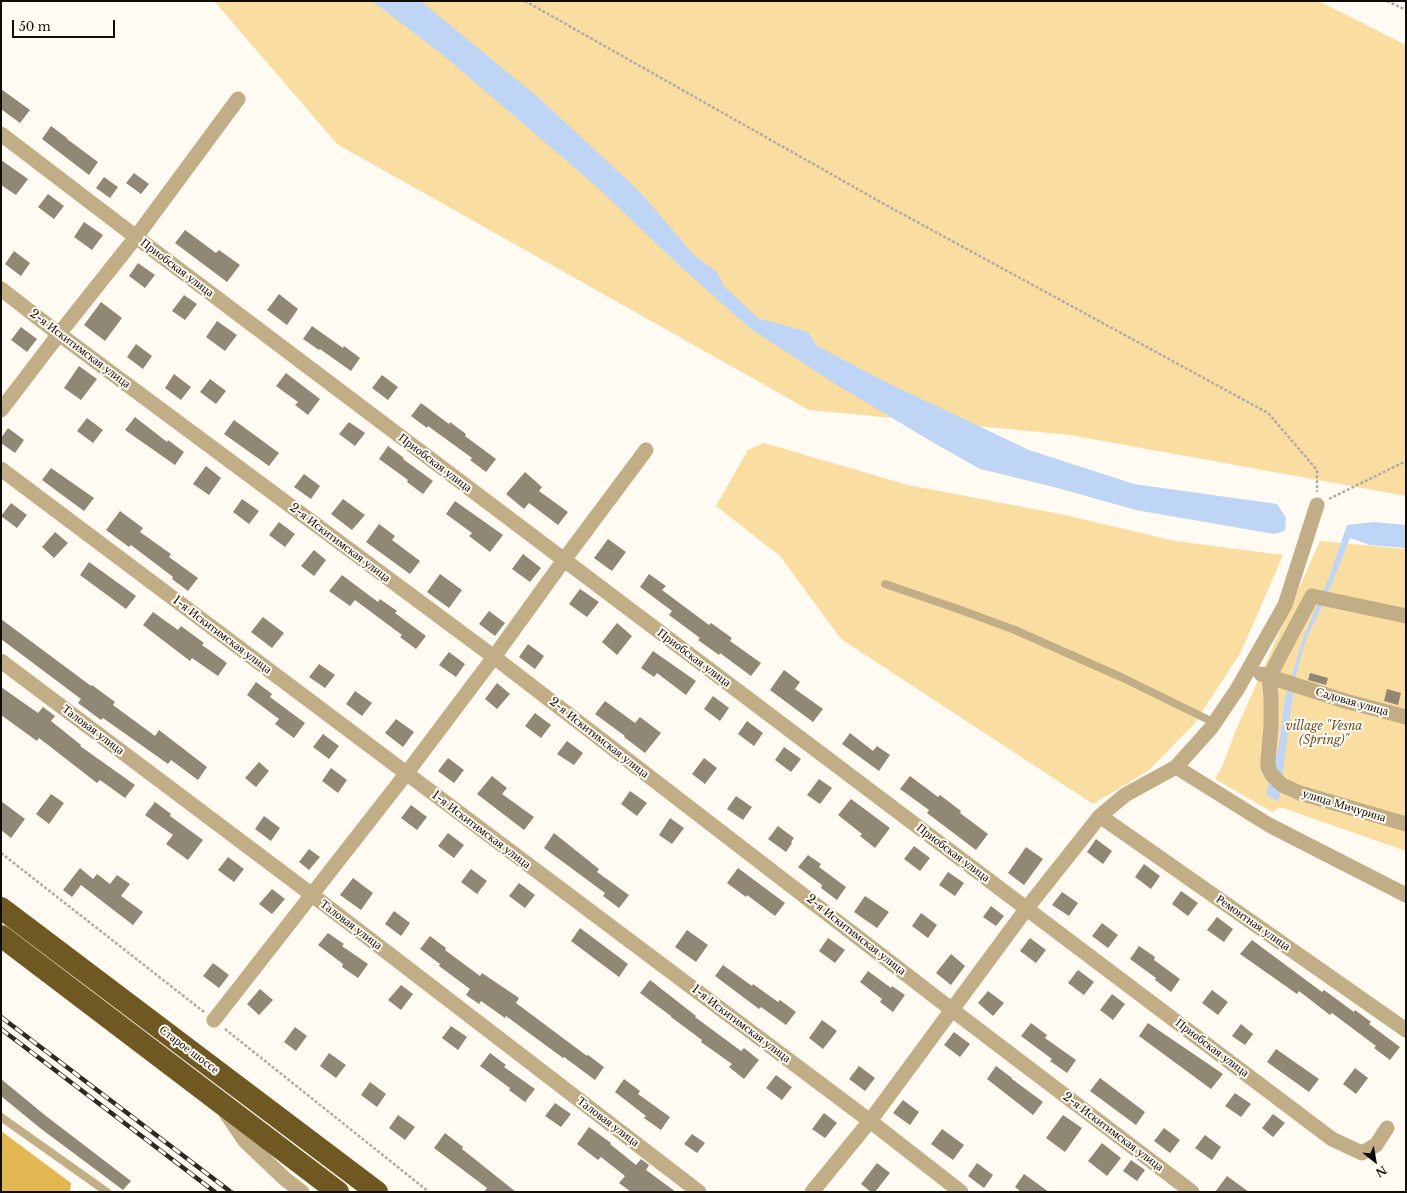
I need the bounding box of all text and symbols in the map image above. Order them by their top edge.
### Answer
scale bar [14,12,117,38]
text: 50 m [19,19,51,34]
street label: Приобская улица [137,236,217,300]
street label: 2-я Искитимская улица [27,306,133,392]
street label: Приобская улица [395,431,475,495]
street label: 2-я Искитимская улица [287,500,393,586]
street label: 1-я Искитимская улица [170,593,274,677]
street label: Приобская улица [654,626,734,690]
street label: Садовая улица [1314,685,1390,719]
street label: 2-я Искитимская улица [546,695,652,781]
street label: Таловая улица [59,702,127,758]
park label: village "Vesna (Spring)" [1286,720,1362,748]
street label: улица Мичурина [1301,786,1387,826]
street label: 1-я Искитимская улица [429,788,533,872]
street label: Приобская улица [913,821,993,885]
street label: 2-я Искитимская улица [803,892,909,978]
street label: Ремонтная улица [1213,892,1293,954]
street label: Таловая улица [317,897,385,953]
street label: 1-я Искитимская улица [689,982,793,1066]
street label: Приобская улица [1172,1016,1252,1080]
street label: Старое шоссе [156,1023,222,1077]
street label: 2-я Искитимская улица [1060,1089,1166,1175]
street label: Таловая улица [574,1094,642,1150]
north arrow [1355,1141,1395,1181]
text: N [1373,1163,1389,1180]

